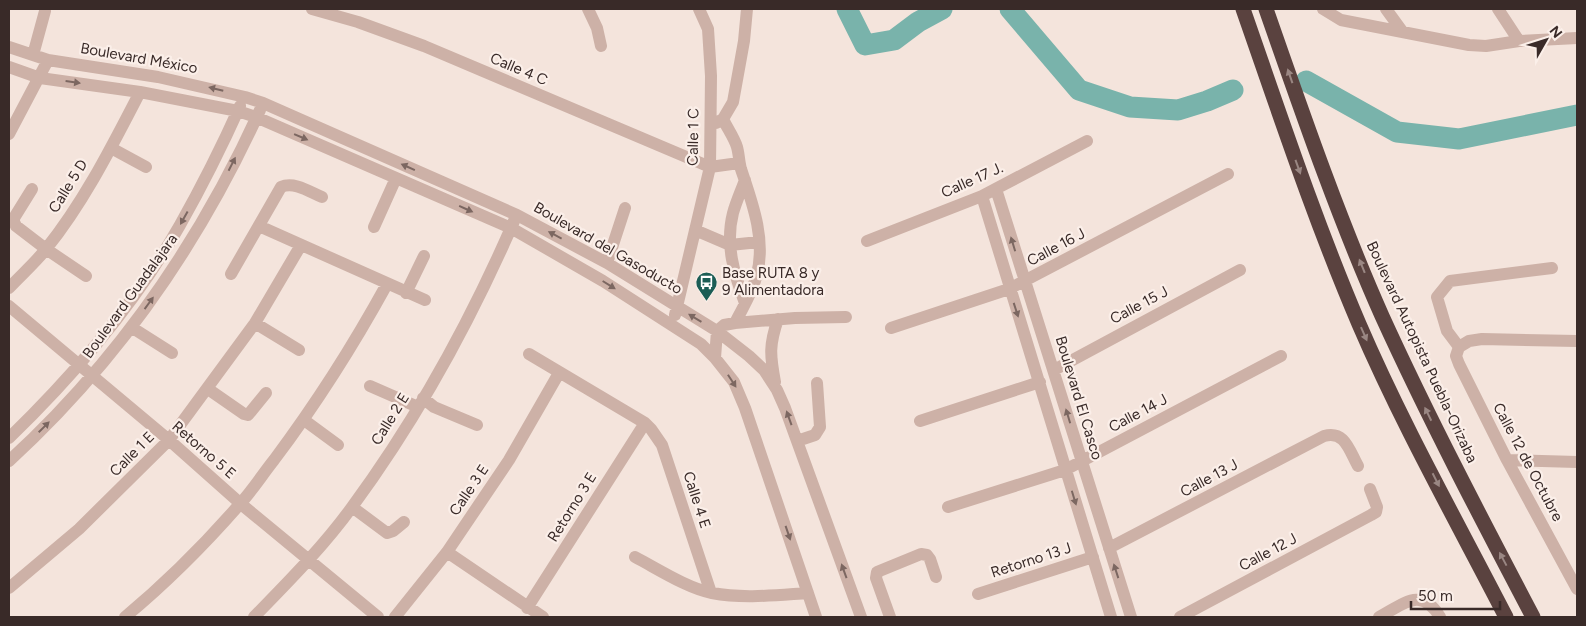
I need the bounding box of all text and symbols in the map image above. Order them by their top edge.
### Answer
north arrow [1521,15,1571,65]
text: N [1546,23,1566,42]
street label: Boulevard México [79,39,199,77]
street label: Calle 4 C [488,49,551,89]
one-way arrow [1286,69,1293,84]
one-way arrow [65,79,81,87]
one-way arrow [209,85,224,93]
street label: Calle 1 C [683,108,703,166]
one-way arrow [294,133,308,141]
street label: Calle 5 D [45,156,91,216]
one-way arrow [228,157,236,171]
street label: Calle 17 J. [938,158,1006,202]
one-way arrow [1294,160,1302,175]
one-way arrow [401,162,415,170]
street label: Boulevard del Gasoducto [530,198,686,298]
one-way arrow [459,205,473,213]
one-way arrow [180,211,188,226]
street label: Calle 16 J [1024,224,1088,270]
street label: Boulevard Guadalajara [79,230,181,362]
one-way arrow [548,231,563,239]
one-way arrow [1008,237,1016,252]
street label: Boulevard Autopista Puebla-Orizaba [1363,238,1481,466]
one-way arrow [1357,259,1365,273]
place label: Base RUTA 8 y 9 Alimentadora [722,264,824,299]
bus stop icon: Base RUTA 8 y 9 Alimentadora [694,270,718,301]
one-way arrow [603,280,616,290]
street label: Calle 15 J [1107,282,1171,328]
one-way arrow [144,296,154,310]
one-way arrow [1013,302,1020,317]
one-way arrow [689,313,702,322]
one-way arrow [1361,327,1369,341]
street label: Boulevard El Casco [1052,334,1106,462]
one-way arrow [727,374,737,387]
street label: Calle 2 E [367,390,413,448]
street label: Calle 14 J [1106,390,1170,436]
street label: Calle 12 de Octubre [1489,400,1567,524]
one-way arrow [1424,407,1432,421]
one-way arrow [1063,408,1071,423]
one-way arrow [785,411,792,426]
street label: Retorno 5 E [168,417,240,483]
one-way arrow [38,421,50,433]
street label: Calle 1 E [106,428,158,480]
street label: Calle 13 J [1177,455,1241,501]
street label: Calle 3 E [445,461,493,519]
street label: Retorno 3 E [544,469,600,545]
street label: Calle 4 E [679,469,715,531]
one-way arrow [1432,473,1440,487]
one-way arrow [1071,491,1079,506]
one-way arrow [784,526,792,541]
street label: Calle 12 J [1236,529,1300,575]
street label: Retorno 13 J [988,539,1074,581]
one-way arrow [1499,551,1507,566]
one-way arrow [1112,563,1120,578]
one-way arrow [840,564,847,579]
scale bar [1411,578,1500,610]
text: 50 m [1418,587,1453,605]

